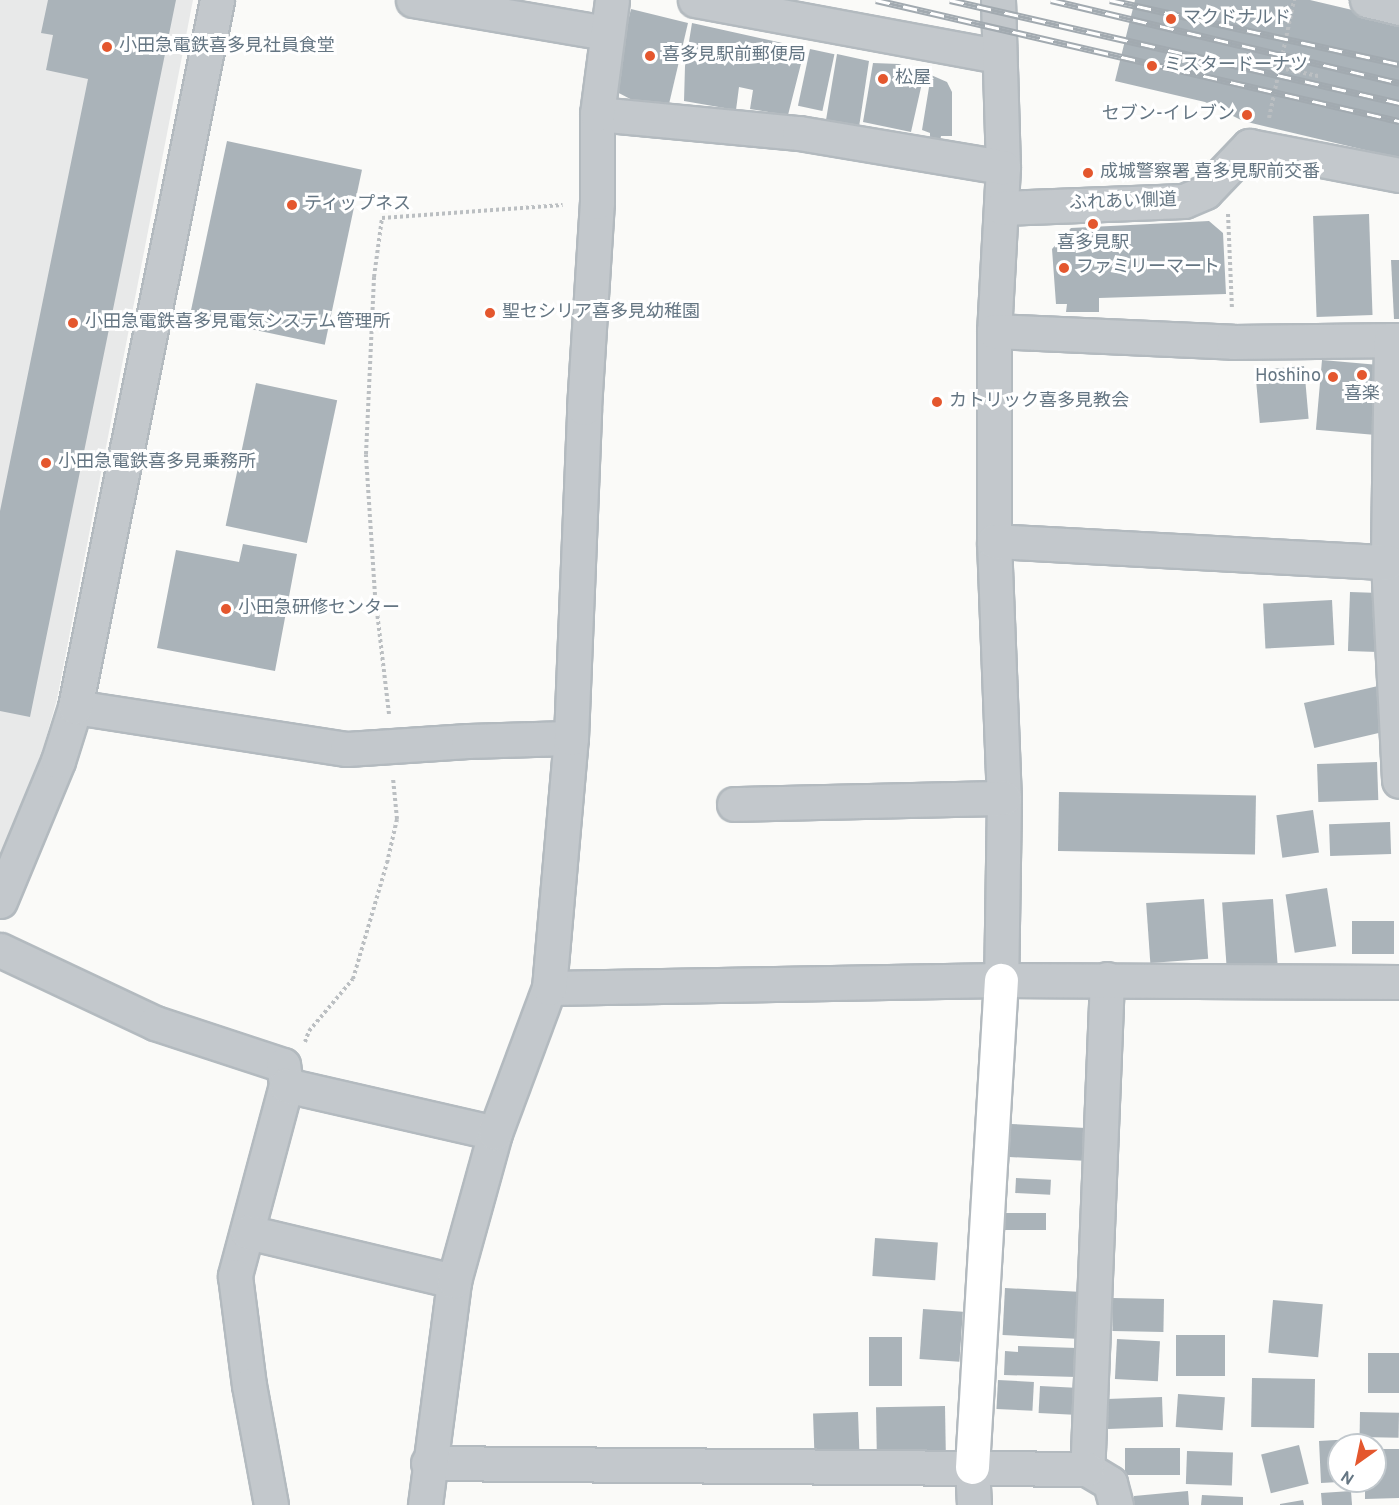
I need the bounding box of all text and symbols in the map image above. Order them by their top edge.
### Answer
place label: マクドナルド [1183,8,1291,30]
marker: マクドナルド [1164,12,1178,26]
place label: 小田急電鉄喜多見社員食堂 [119,36,335,58]
marker: 小田急電鉄喜多見社員食堂 [100,40,114,54]
place label: 喜多見駅前郵便局 [662,45,806,67]
marker: 喜多見駅前郵便局 [643,49,657,63]
place label: ミスタードーナツ [1164,55,1308,77]
marker: ミスタードーナツ [1145,59,1159,73]
place label: 松屋 [895,68,931,90]
marker: 松屋 [876,72,890,86]
place label: セブン-イレブン [1102,104,1235,126]
marker: セブン-イレブン [1240,108,1254,122]
place label: 成城警察署 喜多見駅前交番 [1100,162,1320,184]
marker: 成城警察署 喜多見駅前交番 [1081,166,1095,180]
street label: ふれあい側道 [1069,190,1177,216]
place label: ティップネス [304,194,412,216]
marker: ティップネス [285,198,299,212]
marker: 喜多見駅 [1086,217,1100,231]
place label: 喜多見駅 [1057,233,1129,255]
place label: ファミリーマート [1076,257,1220,279]
marker: ファミリーマート [1057,261,1071,275]
place label: 聖セシリア喜多見幼稚園 [502,302,700,324]
marker: 聖セシリア喜多見幼稚園 [483,306,497,320]
place label: 小田急電鉄喜多見電気システム管理所 [85,312,391,334]
marker: 小田急電鉄喜多見電気システム管理所 [66,316,80,330]
place label: Hoshino [1255,366,1321,388]
marker: 喜楽 [1355,368,1369,382]
marker: Hoshino [1326,370,1340,384]
place label: 喜楽 [1344,384,1380,406]
place label: カトリック喜多見教会 [949,391,1129,413]
marker: カトリック喜多見教会 [930,395,944,409]
place label: 小田急電鉄喜多見乗務所 [58,452,256,474]
marker: 小田急電鉄喜多見乗務所 [39,456,53,470]
place label: 小田急研修センター [238,598,400,620]
marker: 小田急研修センター [219,602,233,616]
north arrow [1327,1433,1387,1493]
text: N [1338,1465,1359,1488]

